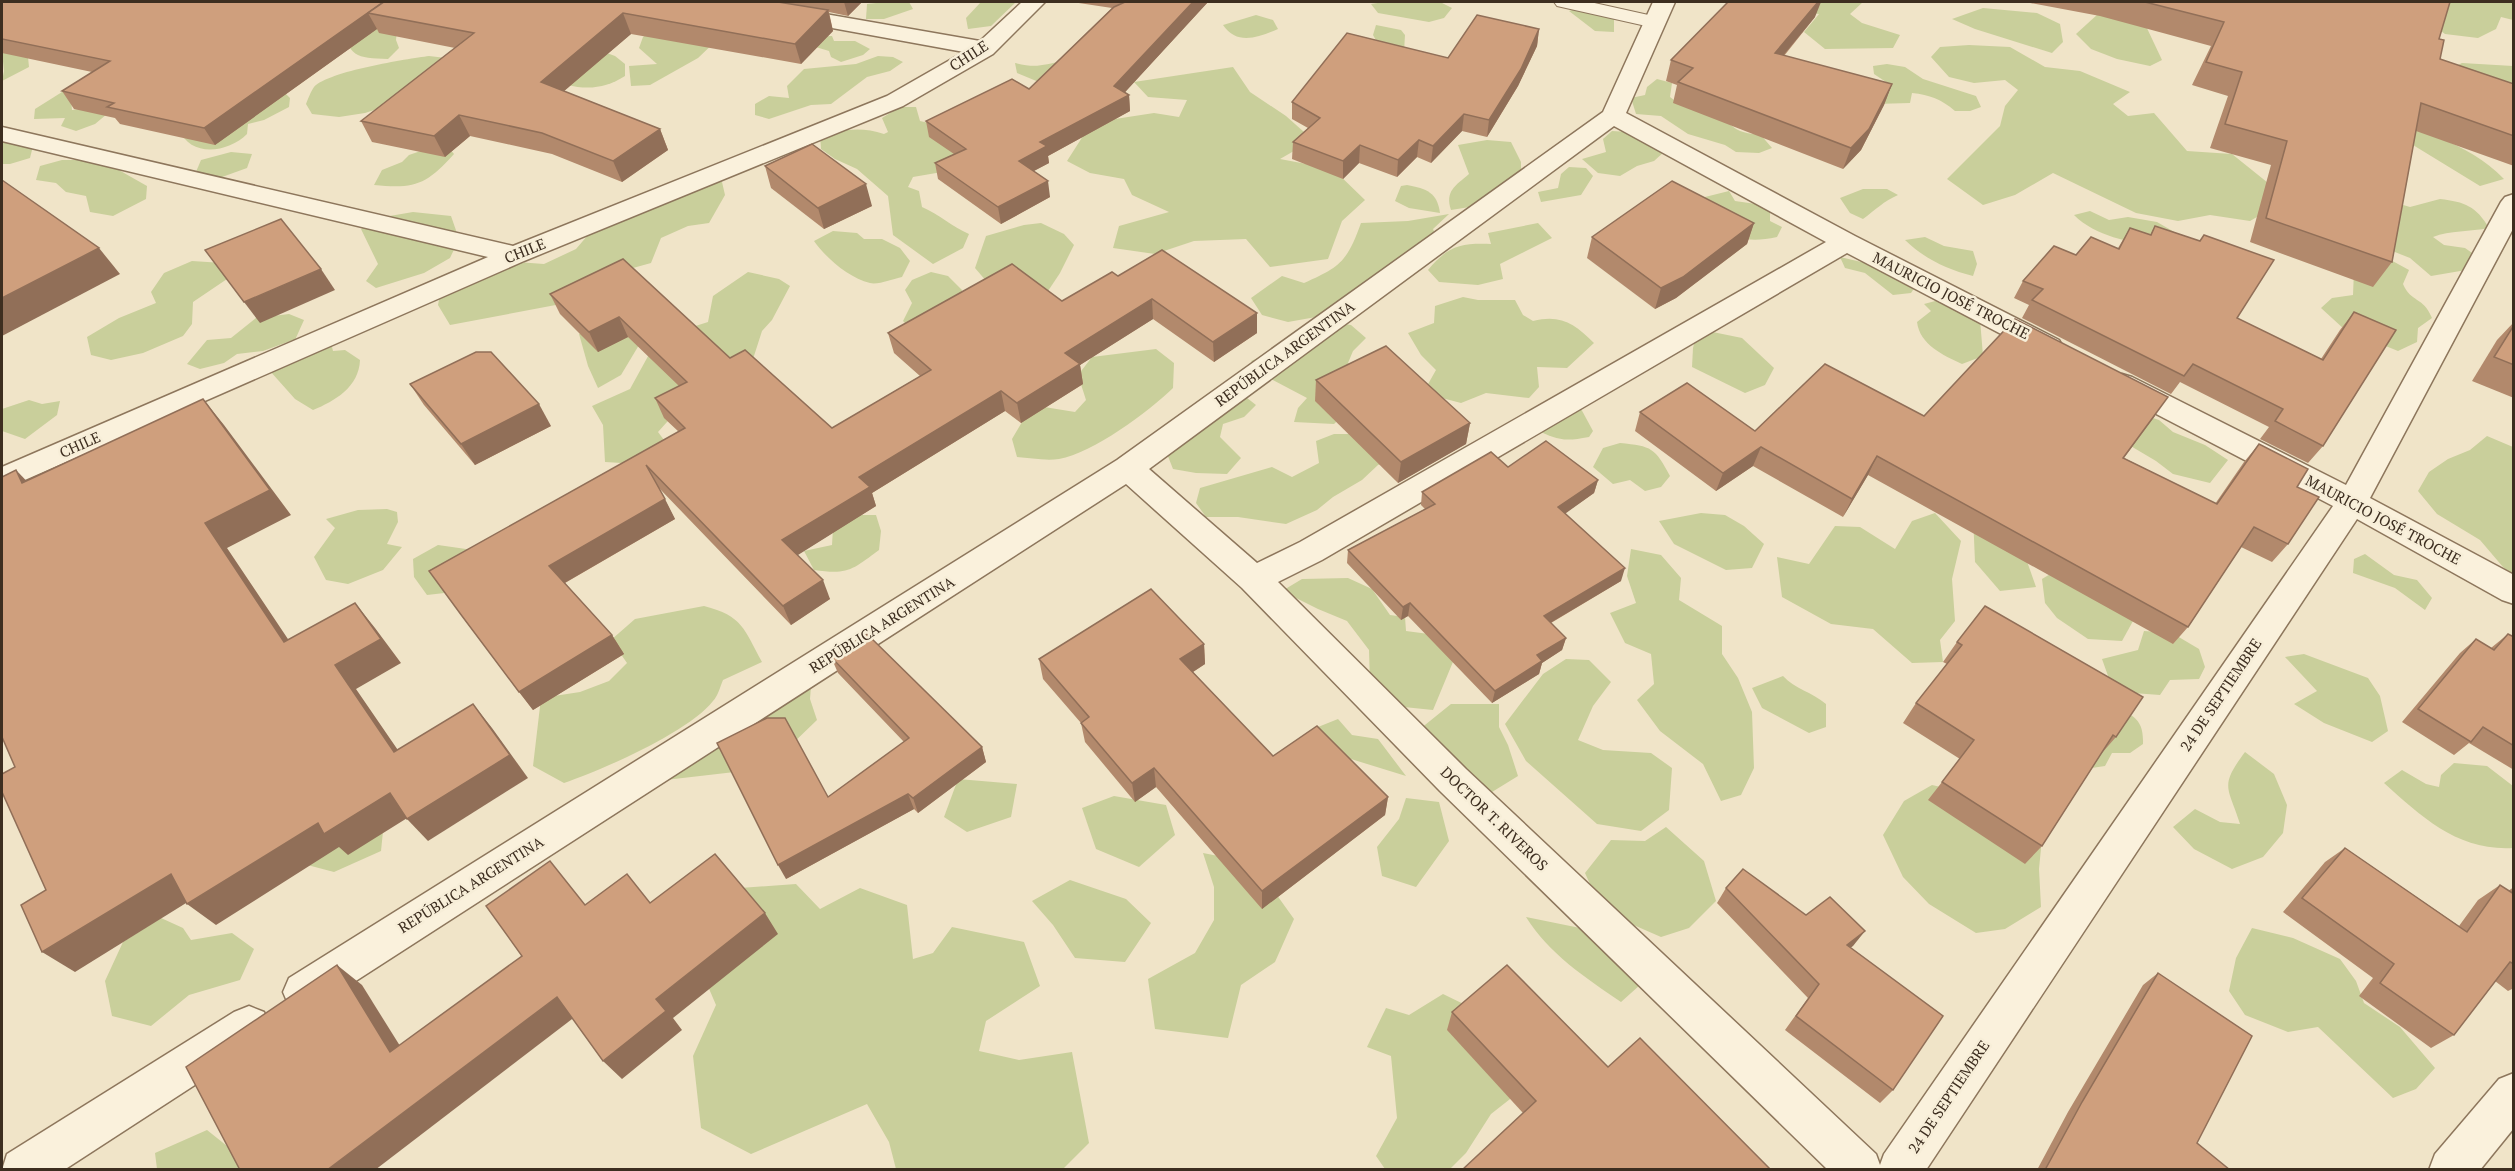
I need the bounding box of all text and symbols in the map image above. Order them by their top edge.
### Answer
street label: CHILE [945,35,992,75]
street label: CHILE [501,233,548,267]
street label: MAURICIO JOSÉ TROCHE [1870,247,2033,343]
street label: REPÚBLICA ARGENTINA [1211,295,1359,411]
street label: CHILE [56,426,103,462]
street label: MAURICIO JOSÉ TROCHE [2302,470,2465,569]
street label: REPÚBLICA ARGENTINA [805,571,959,677]
street label: 24 DE SEPTIEMBRE [2175,634,2265,755]
street label: DOCTOR T. RIVEROS [1437,762,1553,875]
street label: REPÚBLICA ARGENTINA [394,831,548,937]
street label: 24 DE SEPTIEMBRE [1903,1036,1993,1157]

